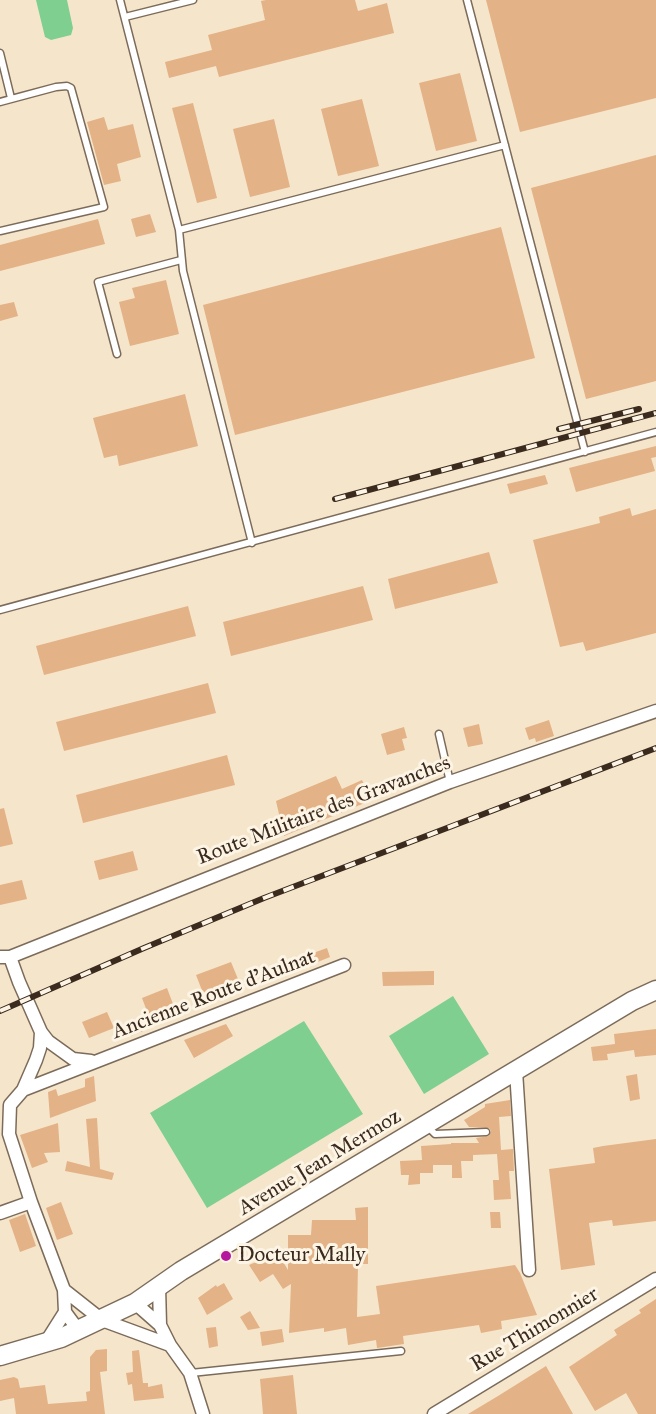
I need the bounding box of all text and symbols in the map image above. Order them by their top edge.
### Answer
street label: Route Militaire des Gravanches [194,751,454,871]
street label: Ancienne Route d'Aulnat [109,945,319,1045]
street label: Avenue Jean Mermoz [234,1104,406,1222]
place label: Docteur Mally [238,1243,365,1269]
marker: Docteur Mally [219,1249,233,1263]
street label: Rue Thimonnier [467,1282,603,1378]

